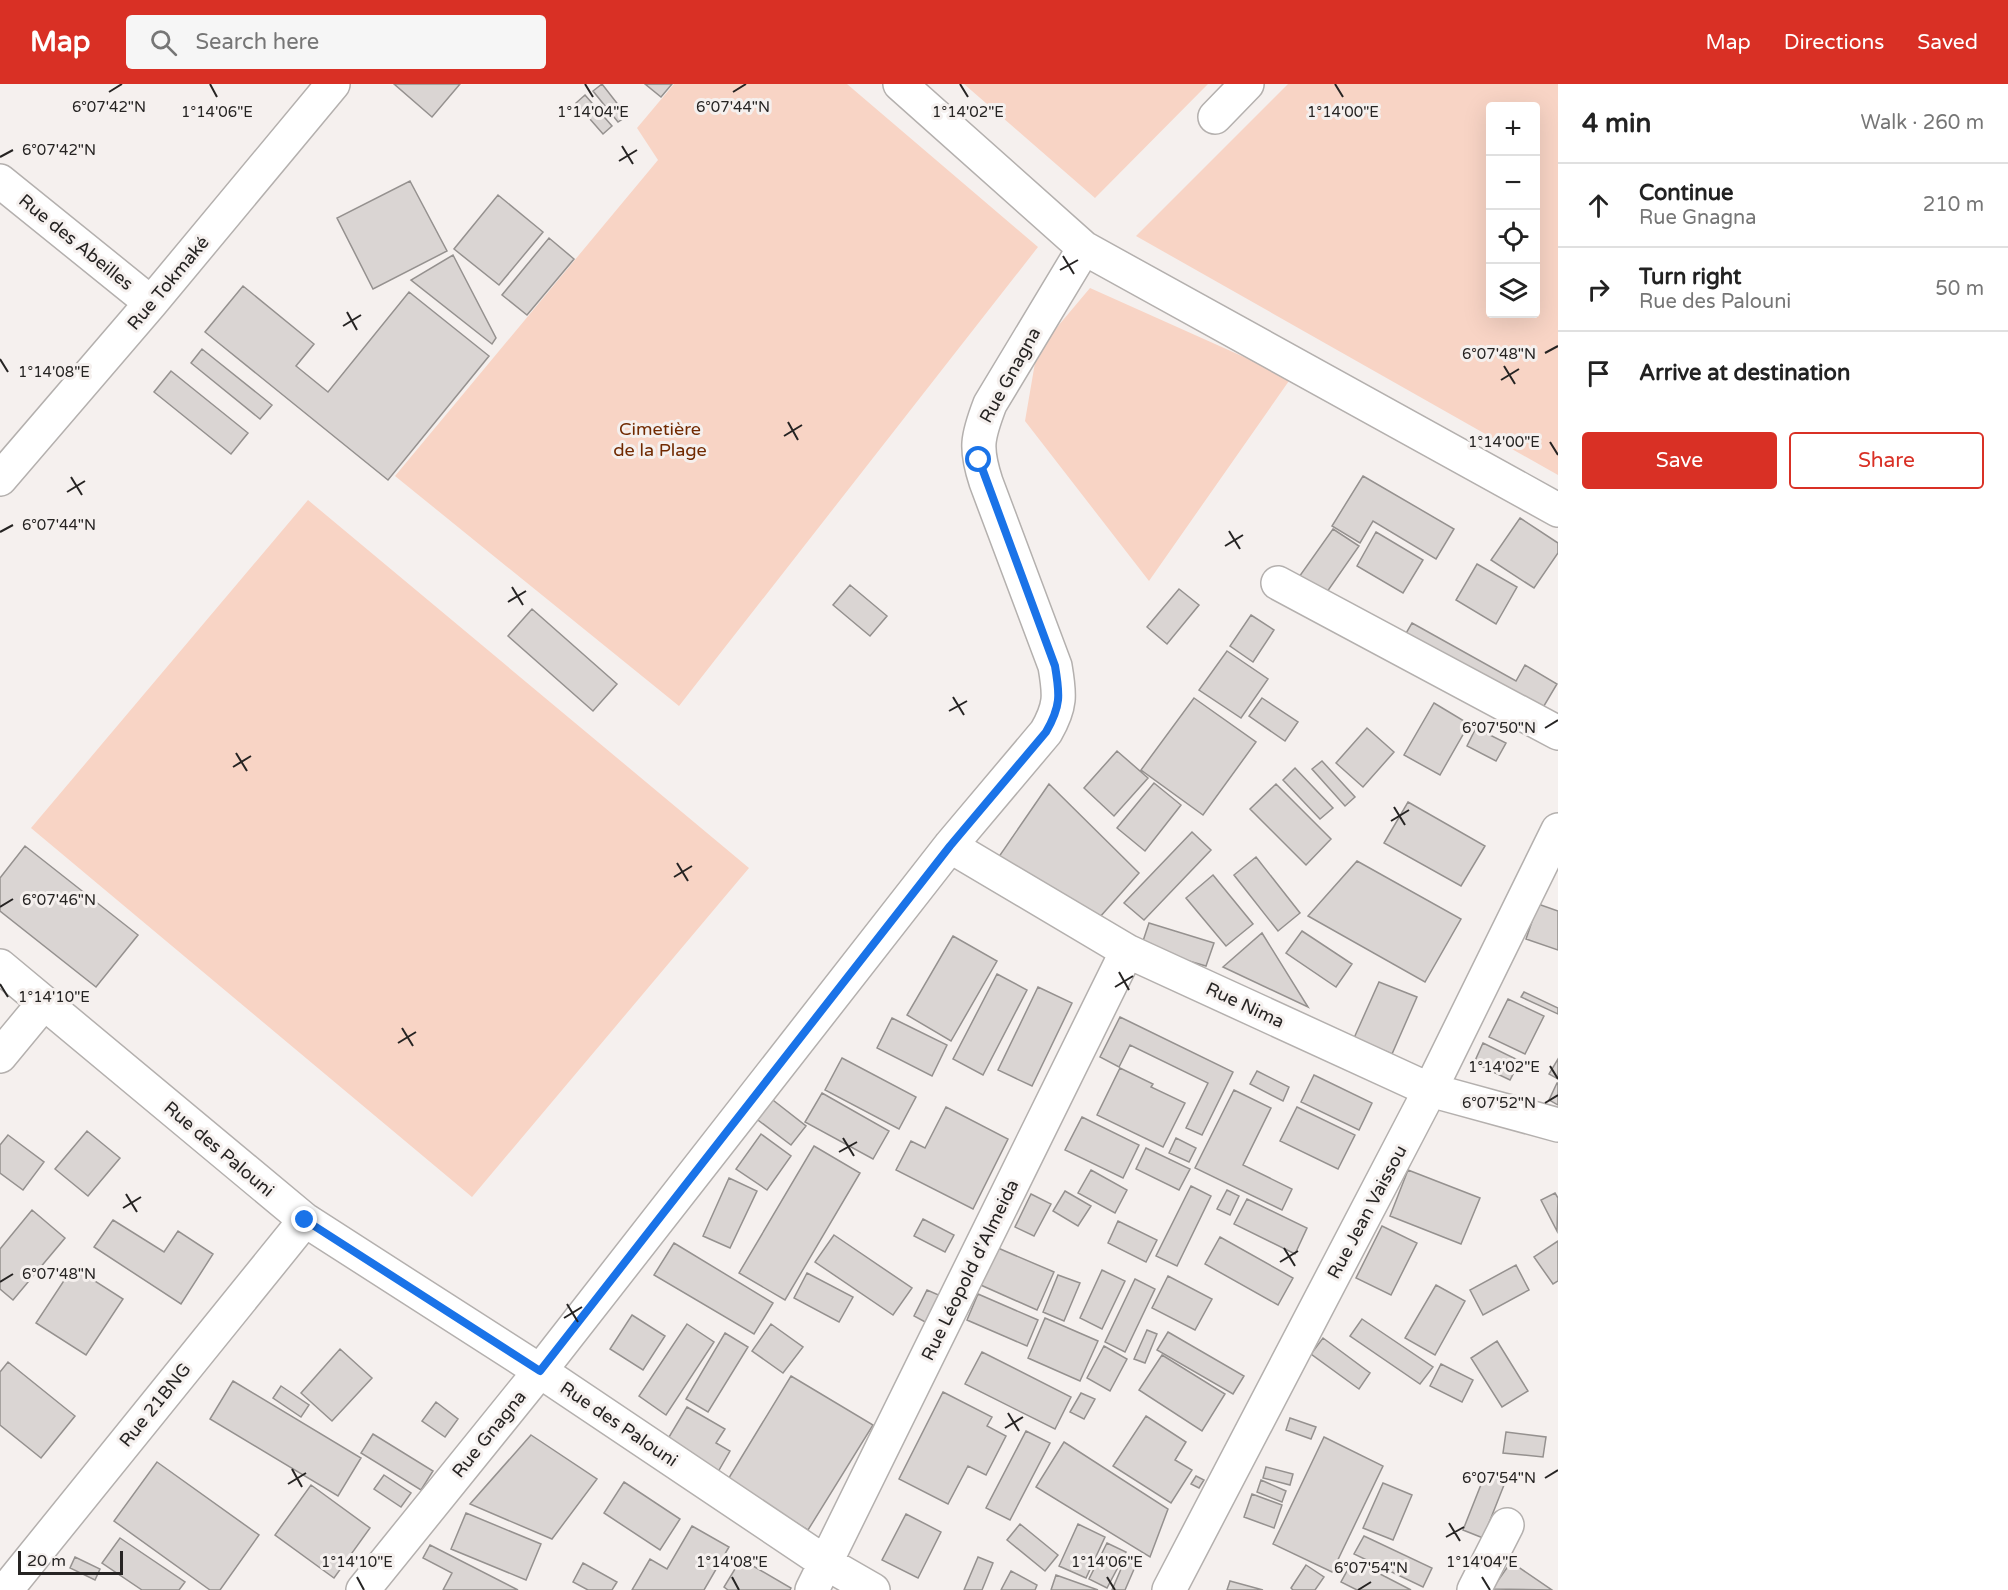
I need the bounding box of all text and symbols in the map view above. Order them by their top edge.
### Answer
search box [126,15,546,69]
text: Map [30,25,90,59]
icon: search [147,26,180,59]
text: Search here [195,29,319,55]
text: Map [1705,30,1751,55]
text: Directions [1784,30,1884,55]
text: Saved [1917,30,1978,55]
text: 6°07'42"N [72,98,146,116]
text: 6°07'44"N [696,98,770,116]
map controls [1486,102,1540,318]
button: + [1486,102,1540,156]
text: 1°14'06"E [181,103,253,121]
text: 1°14'04"E [557,103,629,121]
text: 1°14'02"E [932,103,1004,121]
text: 1°14'00"E [1307,103,1379,121]
text: 4 min [1582,108,1651,139]
text: Walk · 260 m [1861,111,1984,135]
text: 6°07'42"N [22,141,96,159]
button: − [1486,156,1540,210]
text: Continue [1639,180,1734,206]
street label: Rue des Abeilles [14,189,138,295]
icon: ahead [1582,189,1615,222]
text: 210 m [1923,193,1984,217]
text: Rue Gnagna [1639,206,1757,230]
button: locate [1486,210,1540,264]
street label: Rue Tokmaké [122,232,214,334]
button: layers [1486,264,1540,318]
text: Turn right [1639,264,1741,290]
icon: right [1582,273,1615,306]
text: 50 m [1935,277,1984,301]
text: Rue des Palouni [1639,290,1791,314]
street label: Rue Gnagna [975,323,1045,427]
text: 6°07'48"N [1462,345,1536,363]
icon: arrive [1582,357,1615,390]
text: Arrive at destination [1639,360,1850,386]
text: 1°14'08"E [18,363,90,381]
park label: Cimetière de la Plage [613,418,707,461]
button: Save [1582,432,1777,489]
button: Share [1789,432,1984,489]
text: 1°14'00"E [1468,433,1540,451]
route start [965,446,991,472]
text: 6°07'44"N [22,516,96,534]
text: 6°07'50"N [1462,719,1536,737]
text: 6°07'46"N [22,891,96,909]
street label: Rue Nima [1202,977,1288,1033]
text: 1°14'10"E [18,988,90,1006]
text: 1°14'02"E [1468,1058,1540,1076]
text: 6°07'52"N [1462,1094,1536,1112]
street label: Rue des Palouni [159,1097,279,1201]
street label: Rue Jean Vaissou [1322,1141,1412,1283]
street label: Rue Léopold d'Almeida [917,1176,1023,1364]
route end [291,1206,317,1232]
text: 6°07'48"N [22,1265,96,1283]
street label: Rue 21BNG [114,1359,196,1451]
street label: Rue des Palouni [556,1377,682,1471]
street label: Rue Gnagna [447,1386,531,1482]
text: 6°07'54"N [1462,1469,1536,1487]
scale bar [18,1548,123,1576]
text: 20 m [27,1551,66,1571]
text: 1°14'10"E [321,1553,393,1571]
text: 1°14'08"E [696,1553,768,1571]
text: 1°14'06"E [1071,1553,1143,1571]
text: 1°14'04"E [1446,1553,1518,1571]
text: 6°07'54"N [1334,1559,1408,1577]

